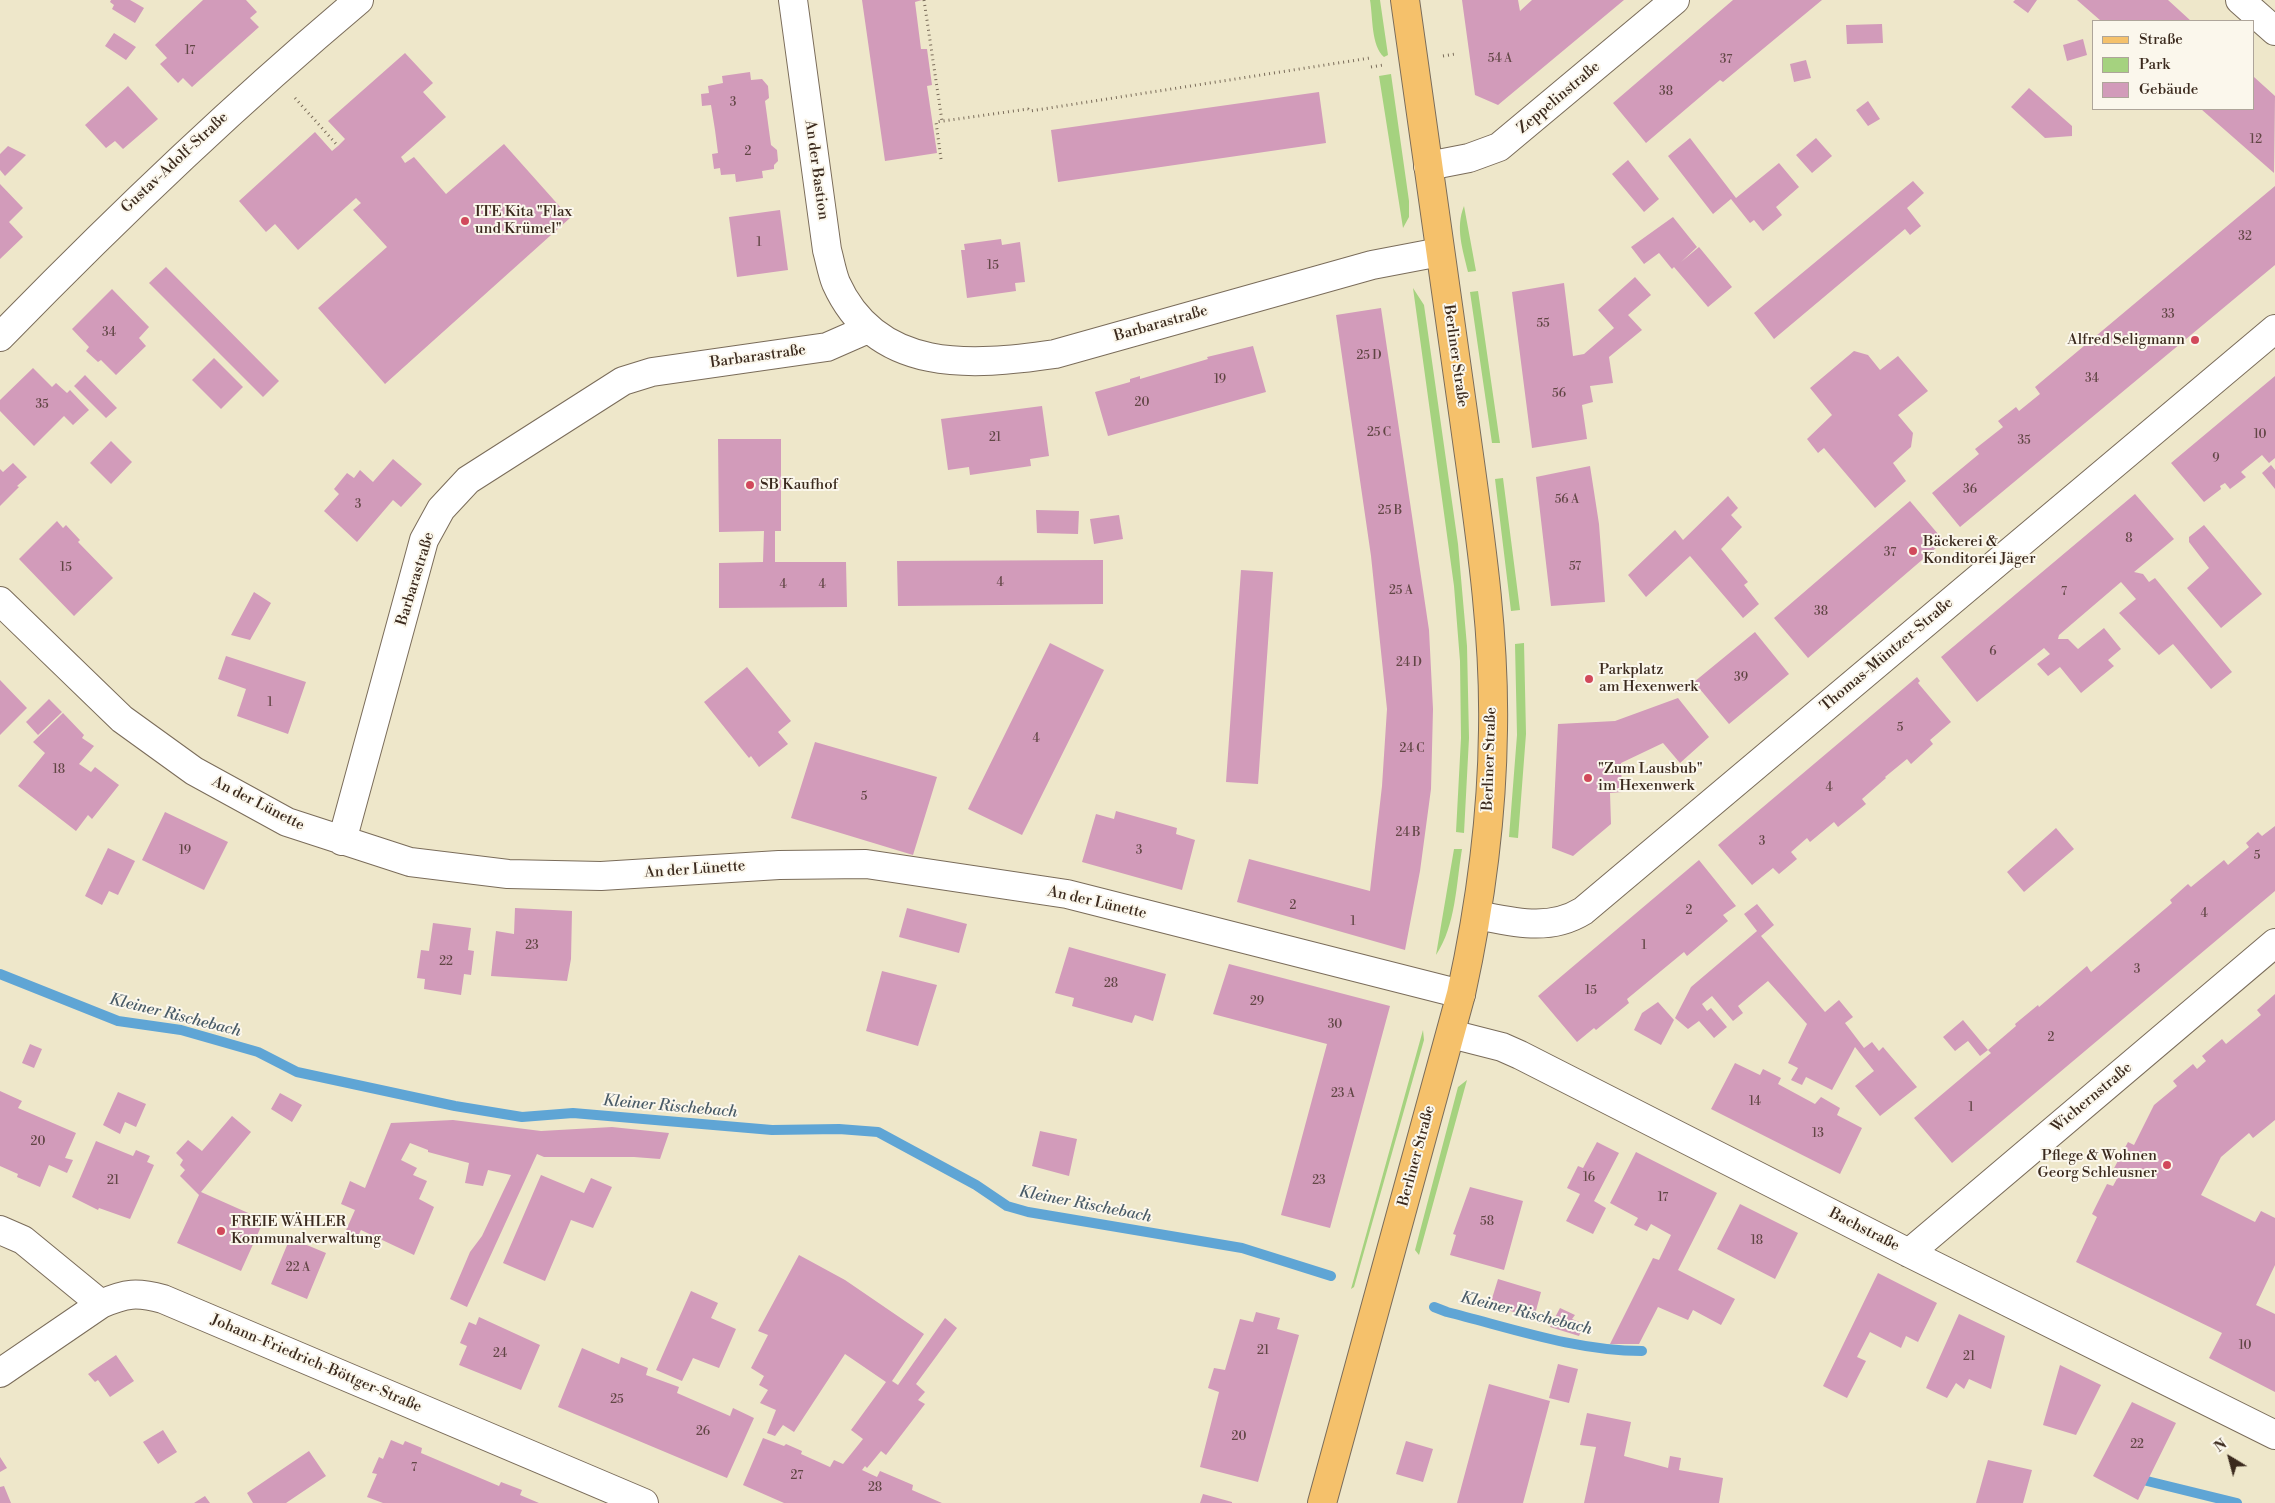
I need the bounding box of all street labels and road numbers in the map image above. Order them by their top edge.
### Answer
street label: Zeppelinstraße [1514,58,1604,138]
street label: Gustav-Adolf-Straße [118,109,232,217]
street label: An der Bastion [800,119,832,221]
street label: Barbarastraße [1112,302,1210,346]
street label: Berliner Straße [1439,303,1471,409]
street label: Barbarastraße [709,341,807,373]
street label: Barbarastraße [393,530,439,628]
street label: Thomas-Müntzer-Straße [1817,594,1957,716]
street label: Berliner Straße [1479,707,1501,811]
street label: An der Lünette [209,773,307,835]
street label: An der Lünette [644,857,746,883]
street label: An der Lünette [1046,883,1148,923]
street label: Wichernstraße [2048,1059,2136,1137]
street label: Berliner Straße [1395,1104,1439,1208]
street label: Bachstraße [1826,1205,1902,1255]
street label: Johann-Friedrich-Böttger-Straße [208,1311,424,1417]

